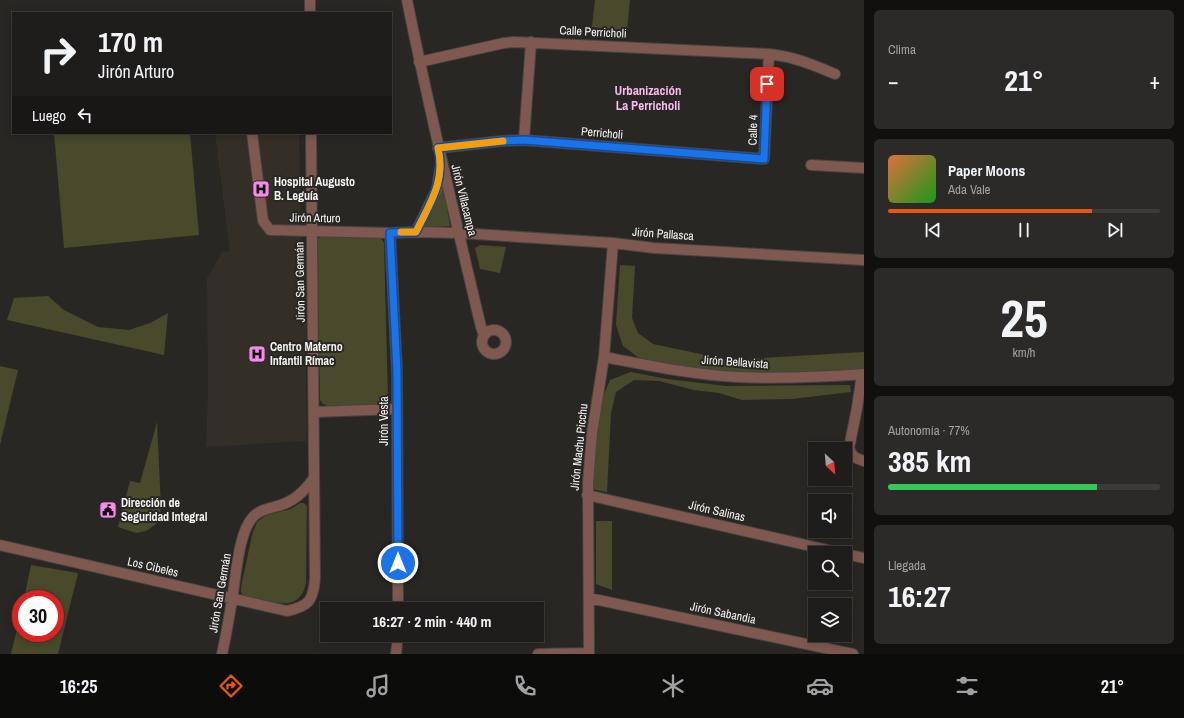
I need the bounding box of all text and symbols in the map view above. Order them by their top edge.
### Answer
street label: Calle Perricholi [559,22,627,42]
text: 170 m [98,23,163,61]
icon: right [32,28,84,80]
text: Clima [888,41,916,58]
text: Jirón Arturo [98,59,174,84]
text: 21° [1004,60,1044,100]
text: − [888,66,899,96]
text: + [1149,66,1160,96]
pin [750,67,784,101]
icon: arrive [756,73,778,95]
district label: Urbanización La Perricholi [615,82,681,114]
icon: left [74,104,96,126]
text: Luego [32,105,66,126]
street label: Calle 4 [744,114,762,146]
street label: Perricholi [580,123,624,143]
text: Paper Moons [948,160,1025,181]
street label: Jirón Villacampa [447,163,481,238]
place label: Hospital Augusto B. Leguía [274,174,355,204]
hospital icon: Hospital Augusto B. Leguía [251,179,271,199]
text: Ada Vale [948,181,990,198]
street label: Jirón Arturo [289,210,341,226]
icon: previous [922,219,944,241]
icon: pause [1013,219,1035,241]
icon: next [1104,219,1126,241]
street label: Jirón Pallasca [632,224,695,244]
street label: Jirón San Germán [291,242,309,322]
text: 25 [1000,283,1048,353]
place label: Centro Materno Infantil Rímac [270,339,343,369]
hospital icon: Centro Materno Infantil Rímac [247,344,267,364]
text: km/h [1012,344,1036,361]
street label: Jirón Bellavista [701,352,770,372]
street label: Jirón Vesta [376,396,392,446]
street label: Jirón Machu Picchu [566,403,592,491]
text: Autonomía · 77% [888,422,970,439]
text: 385 km [888,441,971,481]
north arrow [808,442,852,486]
map controls [808,442,852,642]
button: sound [808,494,852,538]
place label: Dirección de Seguridad Integral [121,495,208,525]
street label: Jirón Salinas [687,497,747,525]
public building icon: Dirección de Seguridad Integral [98,500,118,520]
position arrow [377,542,419,584]
button: search [808,546,852,590]
street label: Jirón San Germán [205,552,235,634]
street label: Los Cibeles [126,553,180,581]
text: Llegada [888,557,926,574]
text: 16:27 [888,576,951,616]
speed limit sign: 30 [12,590,64,642]
street label: Jirón Sabandia [689,598,758,628]
button: layers [808,598,852,642]
text: 16:27 · 2 min · 440 m [373,611,491,632]
icon: directions [217,672,245,700]
icon: music [364,672,392,700]
icon: phone [511,672,539,700]
icon: climate [659,672,687,700]
icon: car [806,672,834,700]
icon: filters [953,672,981,700]
text: 16:25 [60,674,97,699]
text: 21° [1101,674,1124,699]

